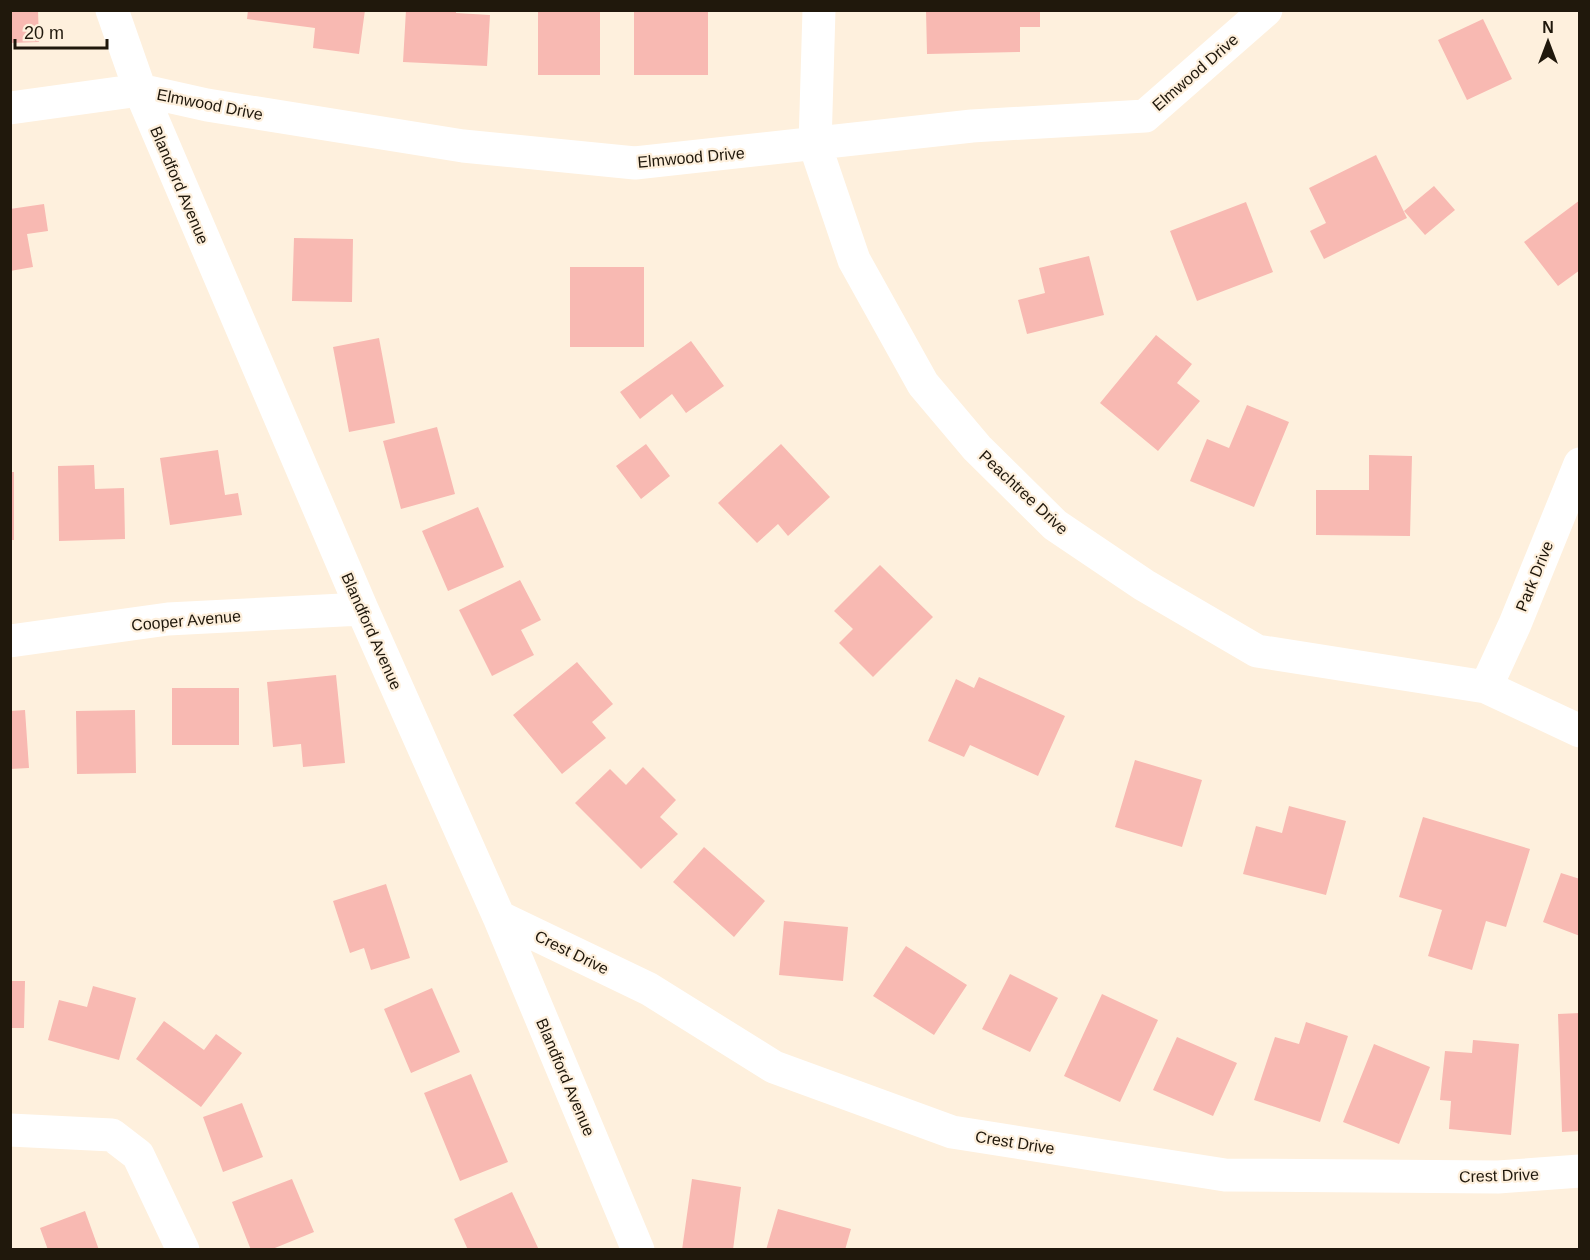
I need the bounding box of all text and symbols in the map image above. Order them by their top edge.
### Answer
scale bar [15,12,106,50]
north arrow [1518,12,1578,72]
text: N [1542,19,1554,36]
text: 20 m [24,23,64,43]
street label: Elmwood Drive [1149,31,1242,114]
street label: Elmwood Drive [155,86,264,123]
street label: Blandford Avenue [147,124,212,247]
street label: Elmwood Drive [637,144,745,171]
street label: Peachtree Drive [976,447,1071,538]
street label: Park Drive [1513,538,1556,614]
street label: Blandford Avenue [338,570,405,692]
street label: Cooper Avenue [131,607,242,634]
street label: Crest Drive [532,927,612,978]
street label: Blandford Avenue [533,1016,598,1139]
street label: Crest Drive [974,1128,1056,1157]
street label: Crest Drive [1459,1166,1539,1185]

